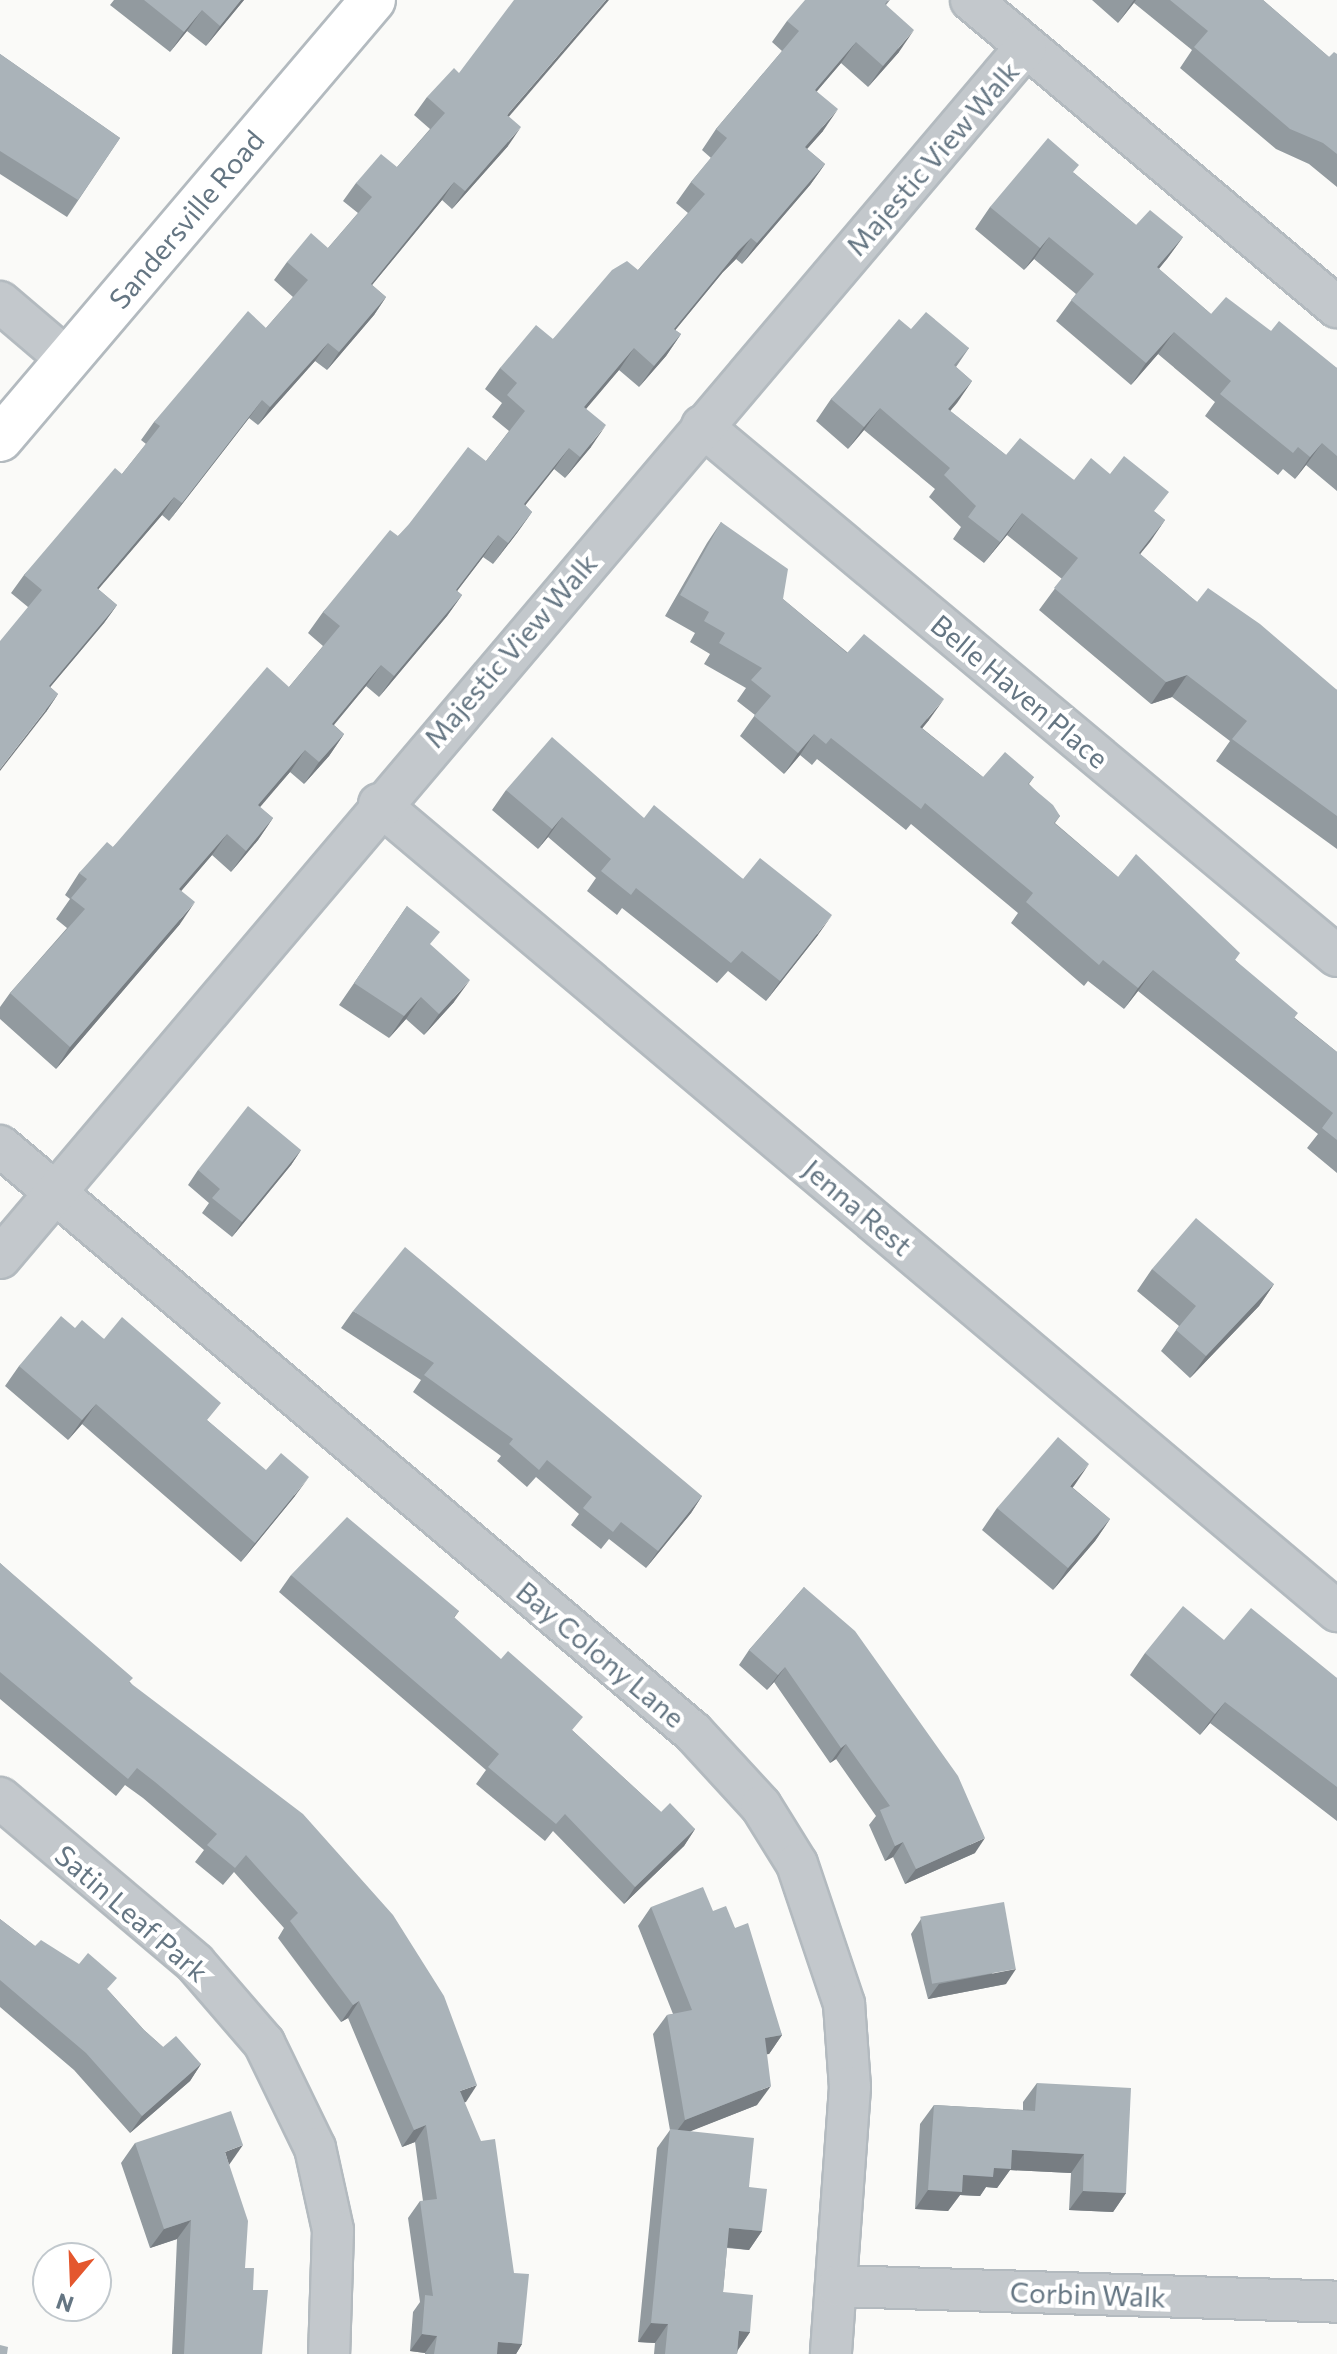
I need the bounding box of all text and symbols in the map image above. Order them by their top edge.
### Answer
street label: Majestic View Walk [839,54,1025,262]
street label: Sandersville Road [102,123,270,315]
street label: Majestic View Walk [417,546,603,754]
street label: Belle Haven Place [925,607,1115,775]
street label: Jenna Rest [797,1152,919,1262]
street label: Bay Colony Lane [510,1574,692,1734]
street label: Satin Leaf Park [49,1837,215,1989]
north arrow [32,2242,112,2322]
street label: Corbin Walk [1009,2274,1167,2314]
text: N [52,2288,77,2319]

